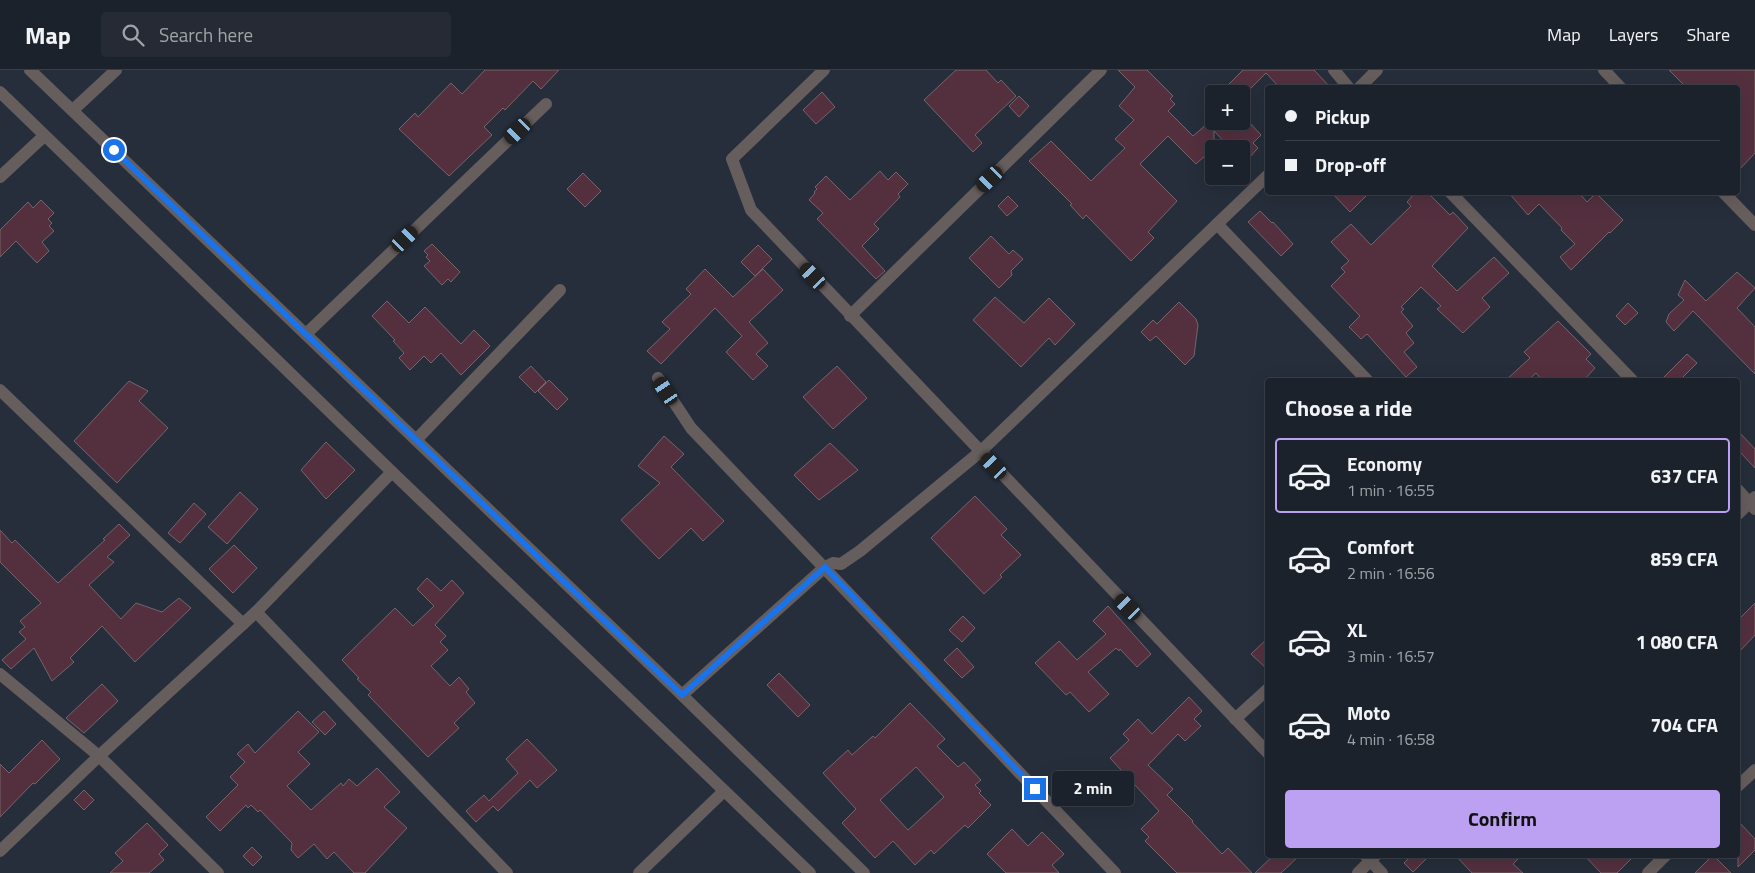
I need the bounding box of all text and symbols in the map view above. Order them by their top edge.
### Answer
search box [101,12,451,57]
text: Map [25,17,71,53]
text: Search here [159,20,253,49]
icon: search [119,21,147,49]
text: Map [1547,21,1581,48]
text: Layers [1609,21,1658,48]
text: Share [1686,21,1730,48]
map controls [1205,85,1250,185]
button: + [1205,85,1250,130]
text: Pickup [1315,102,1370,131]
car [501,115,534,147]
route start [103,139,125,161]
button: − [1205,140,1250,185]
text: Drop-off [1315,150,1386,179]
car [973,163,1006,195]
car [388,223,421,255]
car [797,260,828,292]
car [651,374,680,408]
text: Choose a ride [1285,391,1412,425]
text: Economy [1347,449,1422,478]
car [978,450,1009,482]
icon: car [1287,453,1332,498]
text: 637 CFA [1650,461,1718,490]
text: 1 min · 16:55 [1347,478,1435,502]
text: Comfort [1347,532,1414,561]
icon: car [1287,536,1332,581]
text: 859 CFA [1650,544,1718,573]
text: 2 min · 16:56 [1347,561,1435,585]
car [1112,591,1143,623]
text: XL [1347,615,1367,644]
icon: car [1287,619,1332,664]
text: 1 080 CFA [1636,627,1718,656]
text: 3 min · 16:57 [1347,644,1435,668]
text: Moto [1347,698,1390,727]
icon: car [1287,702,1332,747]
text: 704 CFA [1650,710,1718,739]
text: 4 min · 16:58 [1347,727,1435,751]
callout: 2 min [1052,772,1135,806]
text: 2 min [1074,776,1112,800]
route end [1024,778,1046,800]
button: Confirm [1285,790,1720,848]

